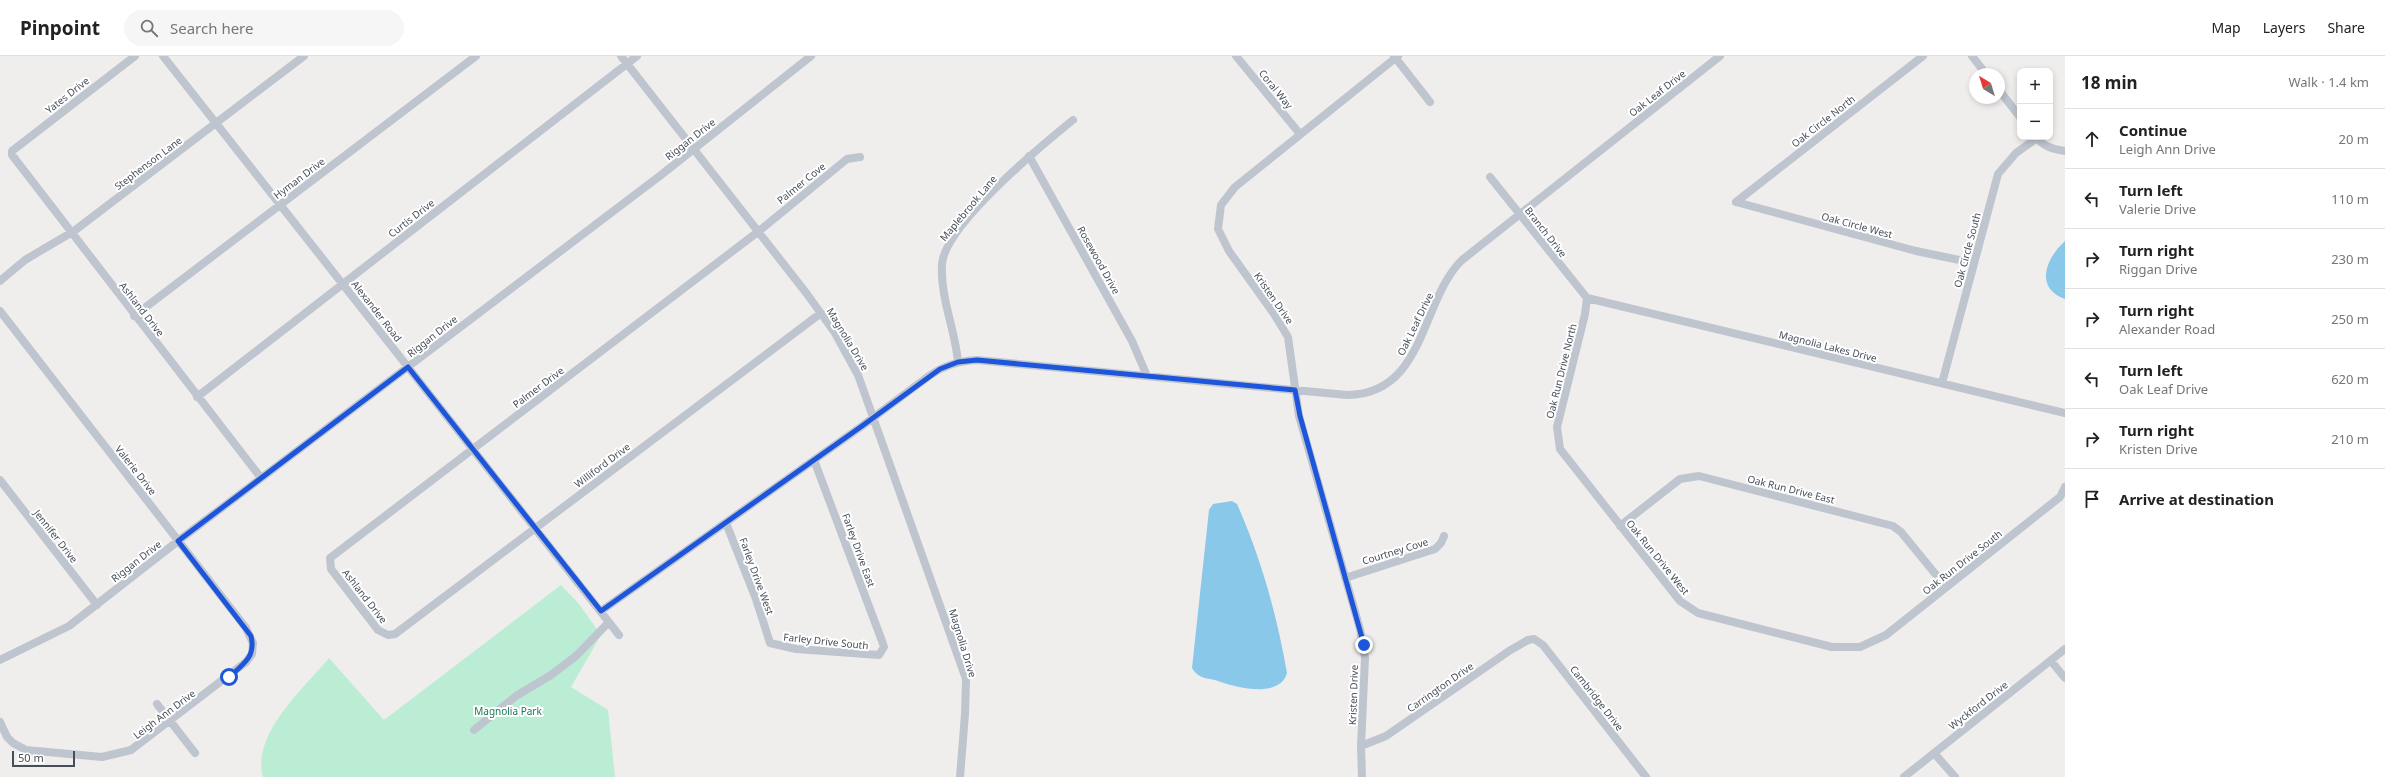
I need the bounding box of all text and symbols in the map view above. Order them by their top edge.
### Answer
search box [124,10,404,46]
text: Pinpoint [20,15,100,41]
icon: search [138,17,160,39]
text: Search here [170,18,253,38]
text: Map [2212,18,2241,37]
text: Layers [2263,18,2305,37]
text: Share [2327,18,2365,37]
street label: Coral Way [1256,66,1297,112]
street label: Oak Leaf Drive [1626,66,1689,120]
north arrow [1969,68,2005,104]
map controls [2017,68,2053,140]
button: + [2017,68,2053,104]
text: 18 min [2081,71,2138,94]
street label: Yates Drive [42,73,92,117]
text: Walk · 1.4 km [2289,73,2369,91]
street label: Oak Circle North [1788,92,1858,150]
button: − [2017,104,2053,140]
street label: Riggan Drive [662,115,718,163]
text: Continue [2119,120,2187,140]
icon: ahead [2081,128,2103,150]
text: 20 m [2339,130,2369,148]
street label: Stephenson Lane [111,133,185,193]
text: Leigh Ann Drive [2119,140,2216,158]
street label: Hyman Drive [270,154,328,202]
street label: Palmer Cove [774,159,829,207]
street label: Maplebrook Lane [936,172,1000,244]
text: Turn left [2119,180,2183,200]
icon: left [2081,188,2103,210]
text: 110 m [2331,190,2369,208]
street label: Curtis Drive [385,195,437,240]
text: Valerie Drive [2119,200,2196,218]
street label: Branch Drive [1522,204,1570,260]
street label: Oak Circle West [1820,209,1894,241]
street label: Oak Circle South [1950,211,1984,289]
street label: Rosewood Drive [1074,223,1124,297]
text: Turn right [2119,240,2194,260]
icon: right [2081,248,2103,270]
text: 230 m [2331,250,2369,268]
text: Riggan Drive [2119,260,2197,278]
street label: Kristen Drive [1251,269,1297,327]
street label: Alexander Road [349,278,405,344]
street label: Ashland Drive [116,279,168,339]
street label: Oak Leaf Drive [1394,290,1436,358]
text: Turn right [2119,300,2194,320]
street label: Magnolia Drive [824,305,873,373]
icon: right [2081,308,2103,330]
text: 250 m [2331,310,2369,328]
street label: Riggan Drive [404,312,460,360]
text: Alexander Road [2119,320,2215,338]
street label: Oak Run Drive North [1542,322,1580,420]
street label: Magnolia Lakes Drive [1778,327,1879,365]
text: Turn left [2119,360,2183,380]
street label: Palmer Drive [510,363,567,411]
icon: left [2081,368,2103,390]
text: 620 m [2331,370,2369,388]
text: Oak Leaf Drive [2119,380,2208,398]
text: Turn right [2119,420,2194,440]
icon: right [2081,428,2103,450]
text: 210 m [2331,430,2369,448]
street label: Williford Drive [571,439,633,491]
text: Kristen Drive [2119,440,2198,458]
street label: Valerie Drive [112,442,160,498]
street label: Oak Run Drive East [1746,471,1836,507]
icon: arrive [2081,488,2103,510]
text: Arrive at destination [2119,489,2274,509]
street label: Jennifer Drive [30,506,81,566]
street label: Farley Drive East [839,511,879,589]
street label: Oak Run Drive West [1623,516,1693,598]
street label: Oak Run Drive South [1919,527,2005,597]
street label: Courtney Cove [1360,534,1430,568]
street label: Farley Drive West [737,535,778,617]
street label: Riggan Drive [108,537,164,585]
street label: Ashland Drive [339,566,391,626]
street label: Magnolia Drive [946,607,980,679]
street label: Farley Drive South [783,630,869,652]
route end [1355,636,1373,654]
street label: Carrington Drive [1404,659,1476,715]
street label: Cambridge Drive [1567,662,1627,734]
street label: Kristen Drive [1345,664,1361,725]
route start [220,668,238,686]
street label: Wyckford Drive [1946,677,2011,733]
street label: Leigh Ann Drive [130,686,198,742]
park label: Magnolia Park [474,704,542,718]
scale bar [12,749,75,768]
text: 50 m [18,750,44,765]

